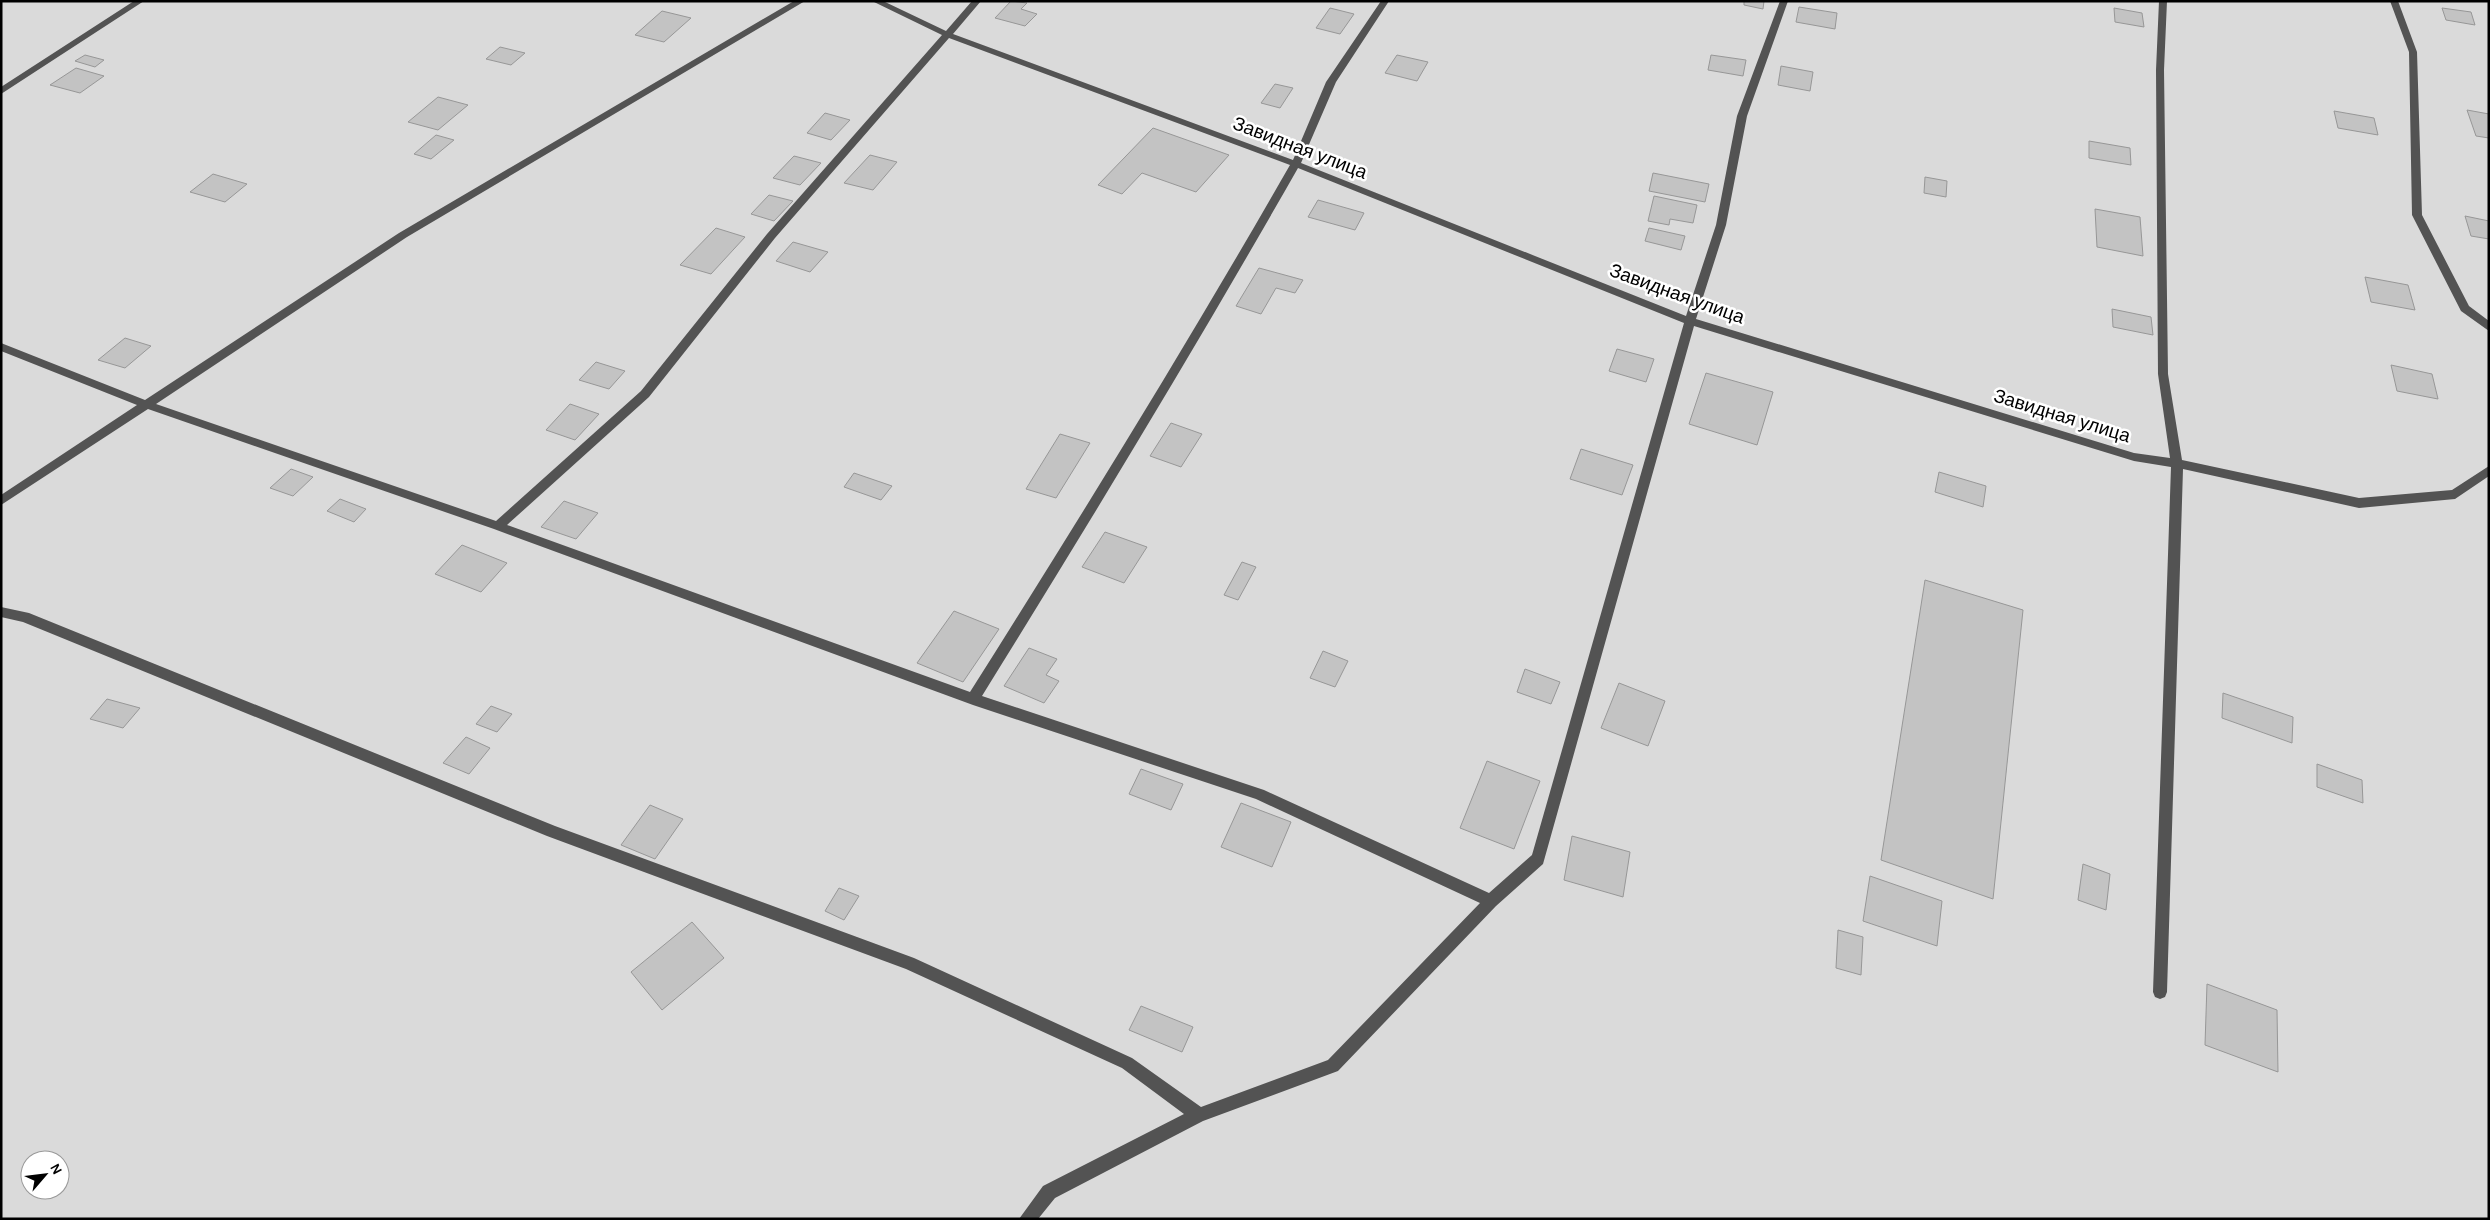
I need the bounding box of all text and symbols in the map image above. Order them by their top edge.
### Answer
street label: Завидная улица [1230,112,1371,184]
street label: Завидная улица [1607,259,1748,329]
street label: Завидная улица [1991,385,2133,447]
north arrow [20,1150,70,1200]
text: N [46,1161,66,1178]

